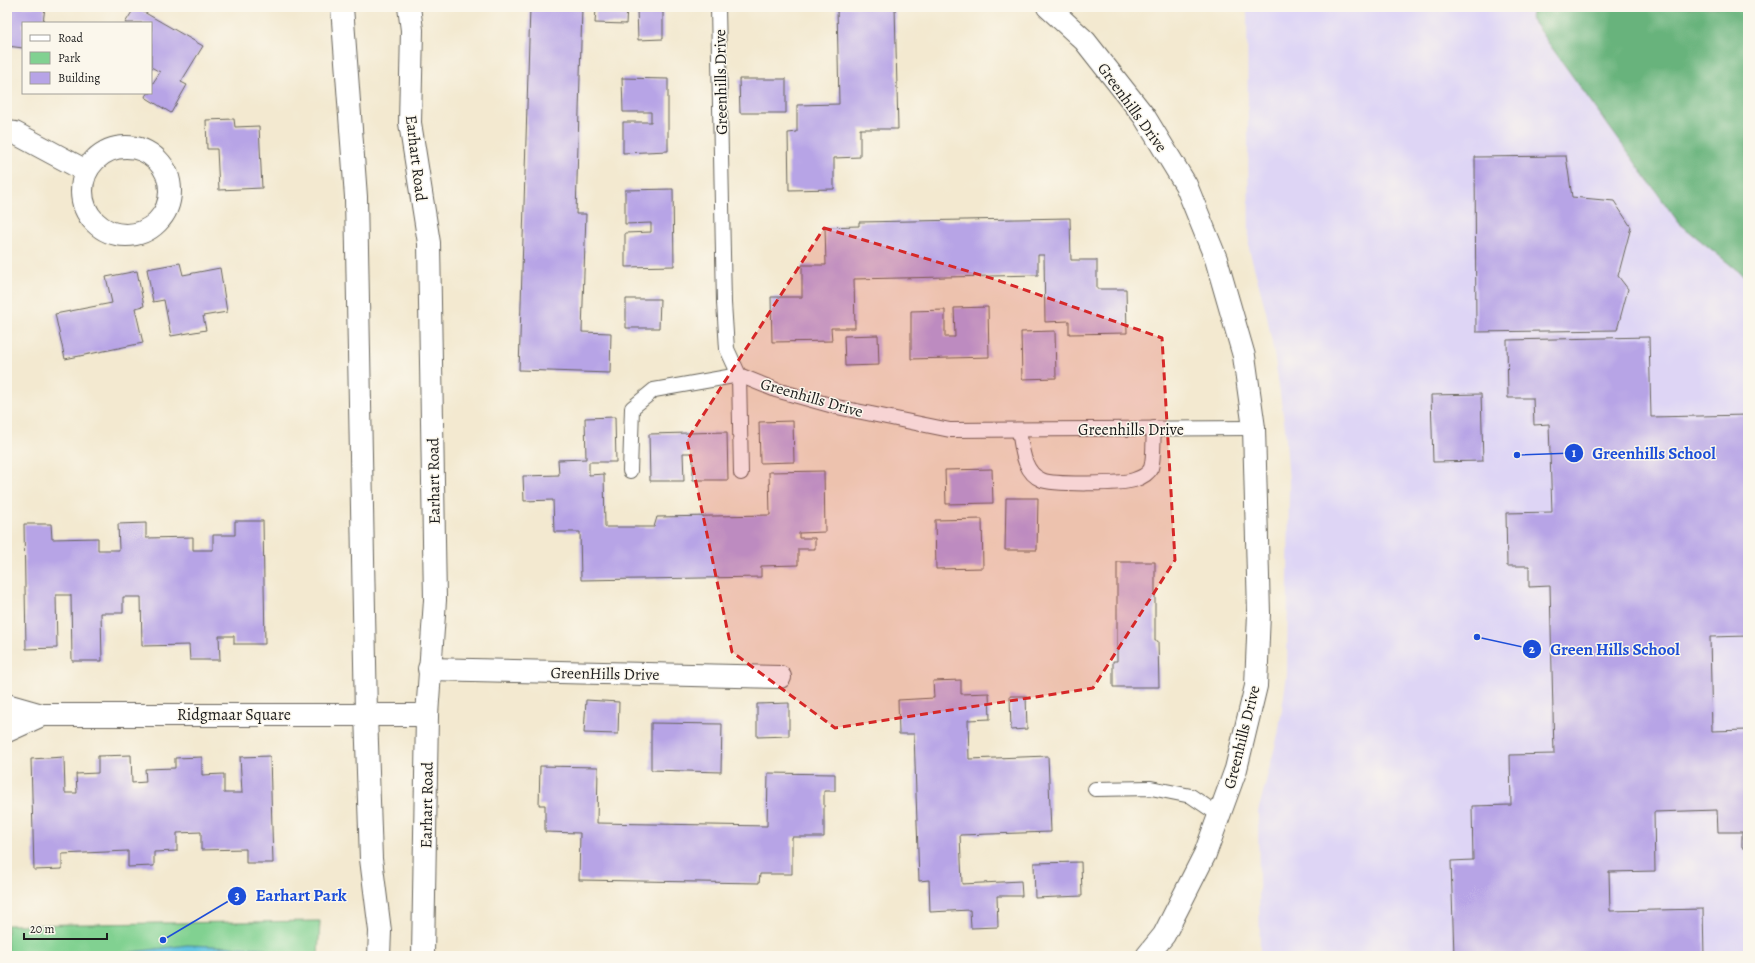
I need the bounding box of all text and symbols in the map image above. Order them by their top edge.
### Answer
legend [22,22,152,94]
street label: Greenhills Drive [709,29,733,135]
text: Road [58,30,84,46]
text: Park [58,50,81,66]
street label: Greenhills Drive [1092,58,1172,157]
text: Building [58,70,100,86]
street label: Earhart Road [400,114,432,203]
street label: Greenhills Drive [758,373,866,423]
street label: Greenhills Drive [1078,419,1184,441]
street label: Earhart Road [422,437,446,524]
callout: Greenhills School [1564,438,1723,467]
text: Greenhills School [1592,442,1716,465]
text: 1 [1572,445,1577,461]
callout: Green Hills School [1522,634,1688,663]
text: Green Hills School [1550,638,1680,661]
text: 2 [1529,641,1535,657]
street label: GreenHills Drive [550,662,660,686]
street label: Greenhills Drive [1218,683,1265,791]
street label: Ridgmaar Square [177,704,291,726]
street label: Earhart Road [415,761,439,849]
callout: Earhart Park [227,881,354,910]
text: Earhart Park [255,884,347,907]
text: 3 [234,888,240,904]
scale bar [24,915,107,941]
text: 20 m [30,921,54,937]

